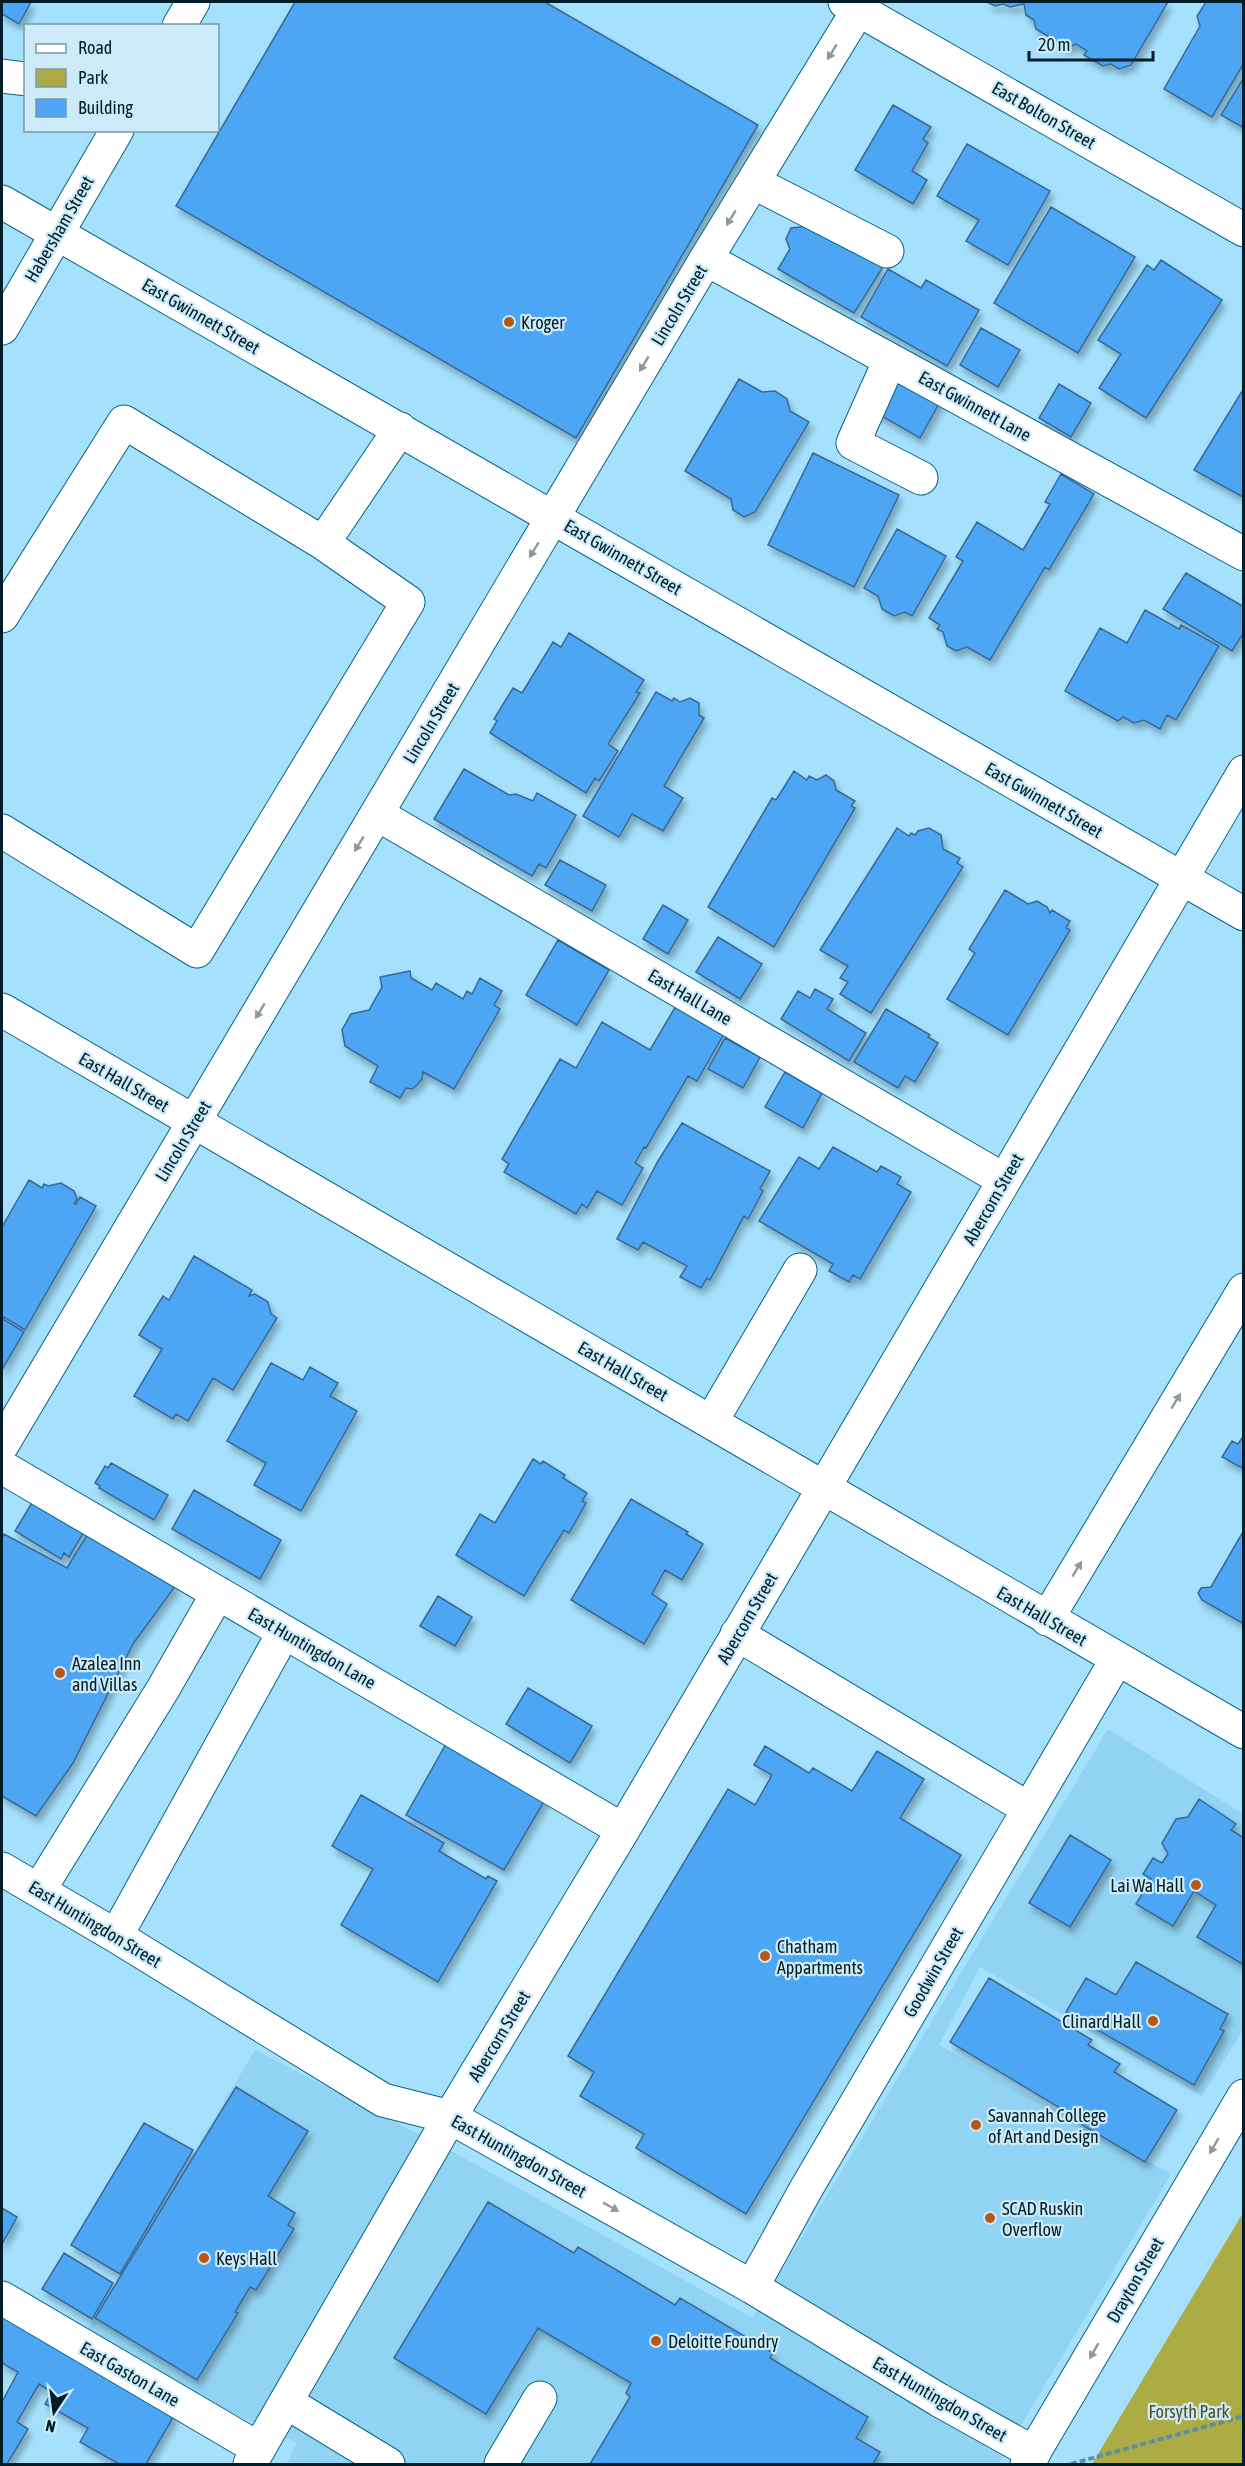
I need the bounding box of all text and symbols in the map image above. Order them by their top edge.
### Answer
legend [24,24,219,132]
scale bar [1029,24,1154,62]
text: 20 m [1038,34,1070,55]
text: Road [78,37,112,58]
one-way arrow [827,44,838,60]
text: Park [78,67,108,88]
street label: East Bolton Street [989,77,1099,153]
text: Building [78,97,133,118]
street label: Habersham Street [20,172,98,286]
one-way arrow [725,210,736,226]
street label: Lincoln Street [647,261,711,349]
street label: East Gwinnett Street [138,274,264,358]
place label: Kroger [521,312,565,333]
marker: Kroger [502,315,516,329]
one-way arrow [639,356,649,373]
street label: East Gwinnett Lane [915,366,1035,446]
street label: East Gwinnett Street [560,515,686,599]
one-way arrow [529,542,539,559]
street label: Lincoln Street [399,679,463,767]
street label: East Gwinnett Street [981,758,1107,842]
one-way arrow [354,836,365,852]
street label: East Hall Lane [644,965,736,1029]
one-way arrow [254,1003,265,1019]
street label: East Hall Street [75,1048,173,1116]
street label: Lincoln Street [151,1097,215,1185]
street label: Abercorn Street [958,1150,1028,1248]
street label: East Hall Street [574,1337,672,1405]
one-way arrow [1171,1393,1182,1409]
one-way arrow [1072,1560,1082,1577]
street label: Abercorn Street [712,1569,782,1667]
street label: East Hall Street [993,1582,1091,1650]
street label: East Huntingdon Lane [244,1603,380,1693]
place label: Azalea Inn and Villas [72,1653,141,1695]
marker: Azalea Inn and Villas [53,1666,67,1680]
place label: Lai Wa Hall [1110,1875,1184,1896]
street label: East Huntingdon Street [25,1876,165,1972]
marker: Lai Wa Hall [1189,1878,1203,1892]
street label: Goodwin Street [899,1923,967,2021]
place label: Chatham Appartments [777,1936,863,1978]
marker: Chatham Appartments [758,1949,772,1963]
street label: Abercorn Street [464,1987,534,2085]
place label: Clinard Hall [1062,2011,1141,2032]
marker: Clinard Hall [1146,2014,1160,2028]
place label: Savannah College of Art and Design [988,2105,1106,2147]
street label: East Huntingdon Street [448,2110,590,2202]
marker: Savannah College of Art and Design [969,2118,983,2132]
one-way arrow [1209,2138,1219,2155]
place label: SCAD Ruskin Overflow [1002,2198,1083,2240]
one-way arrow [603,2202,619,2213]
marker: SCAD Ruskin Overflow [983,2211,997,2225]
street label: Drayton Street [1102,2234,1168,2326]
place label: Keys Hall [216,2248,277,2269]
marker: Keys Hall [197,2251,211,2265]
place label: Deloitte Foundry [668,2331,778,2352]
marker: Deloitte Foundry [649,2334,663,2348]
street label: East Gaston Lane [77,2337,183,2411]
one-way arrow [1089,2343,1099,2360]
street label: East Huntingdon Street [869,2352,1011,2446]
north arrow [24,2382,84,2442]
park label: Forsyth Park [1149,2401,1230,2422]
text: N [44,2417,57,2436]

